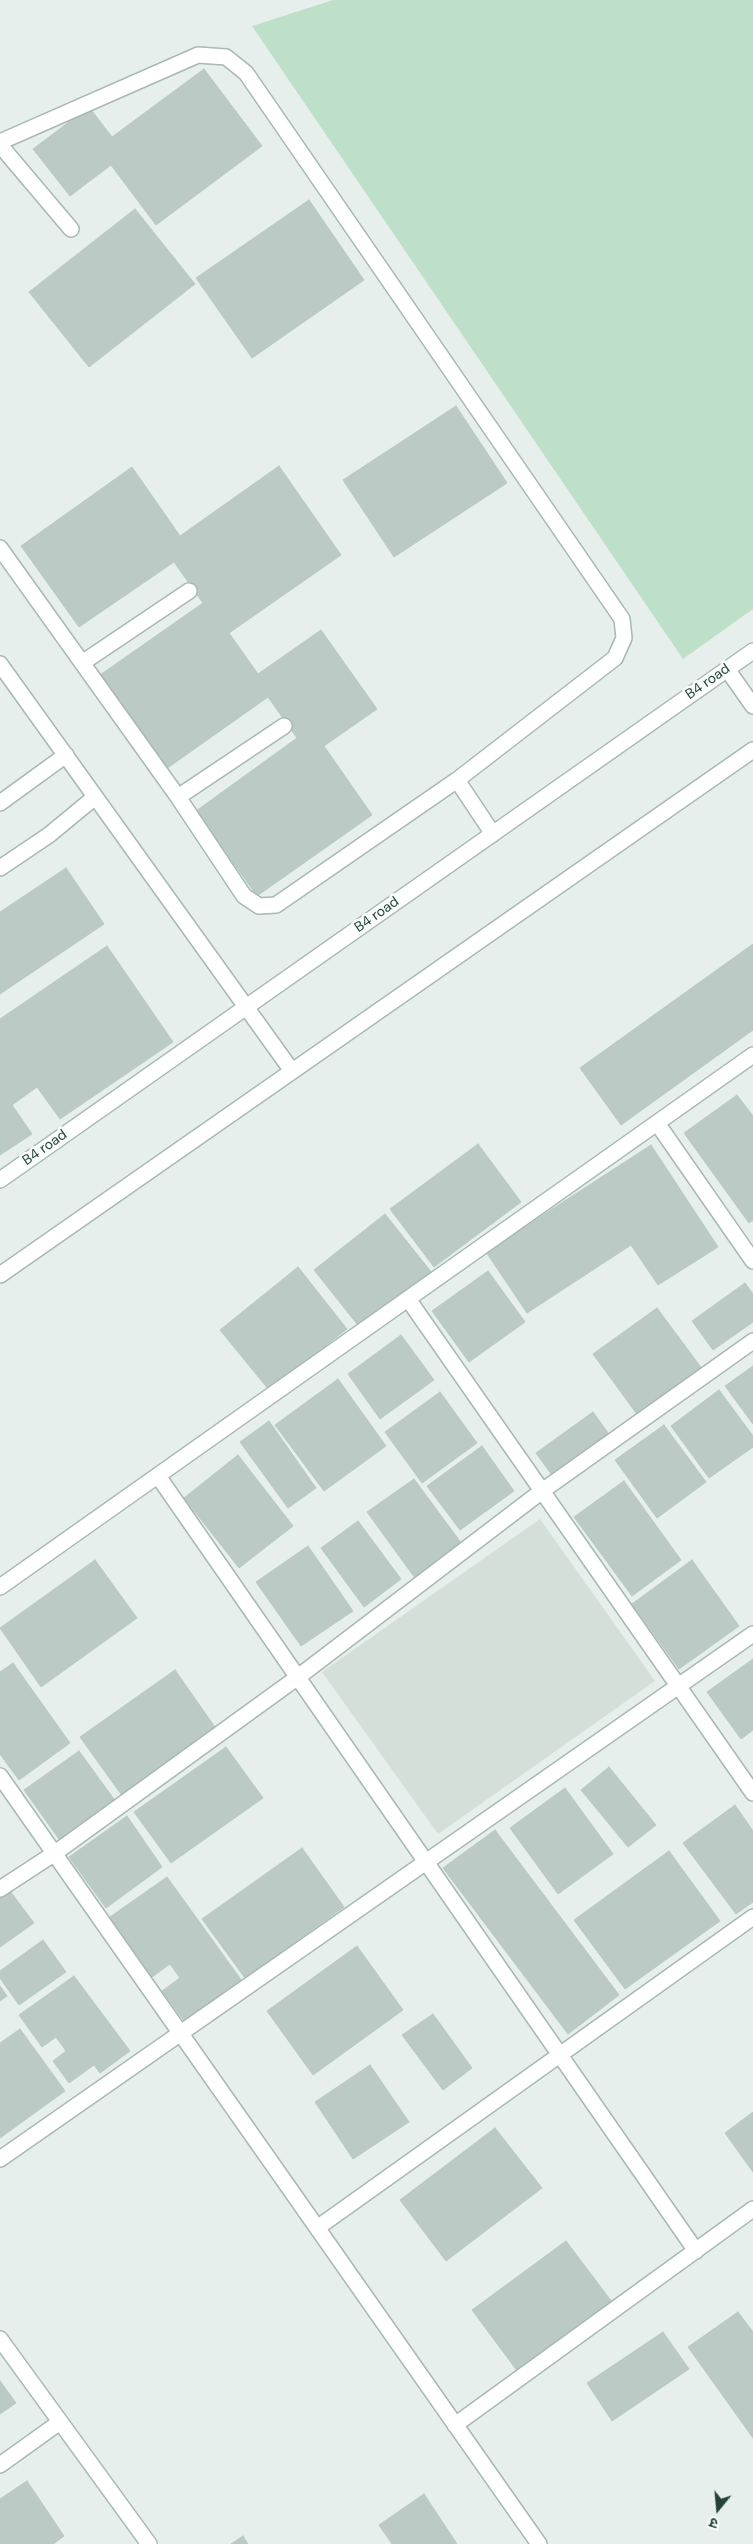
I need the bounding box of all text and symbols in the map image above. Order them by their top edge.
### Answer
street label: B4 road [683,661,733,703]
street label: B4 road [352,894,402,936]
street label: B4 road [20,1127,70,1169]
north arrow [693,2484,743,2534]
text: उ [707,2514,720,2533]

